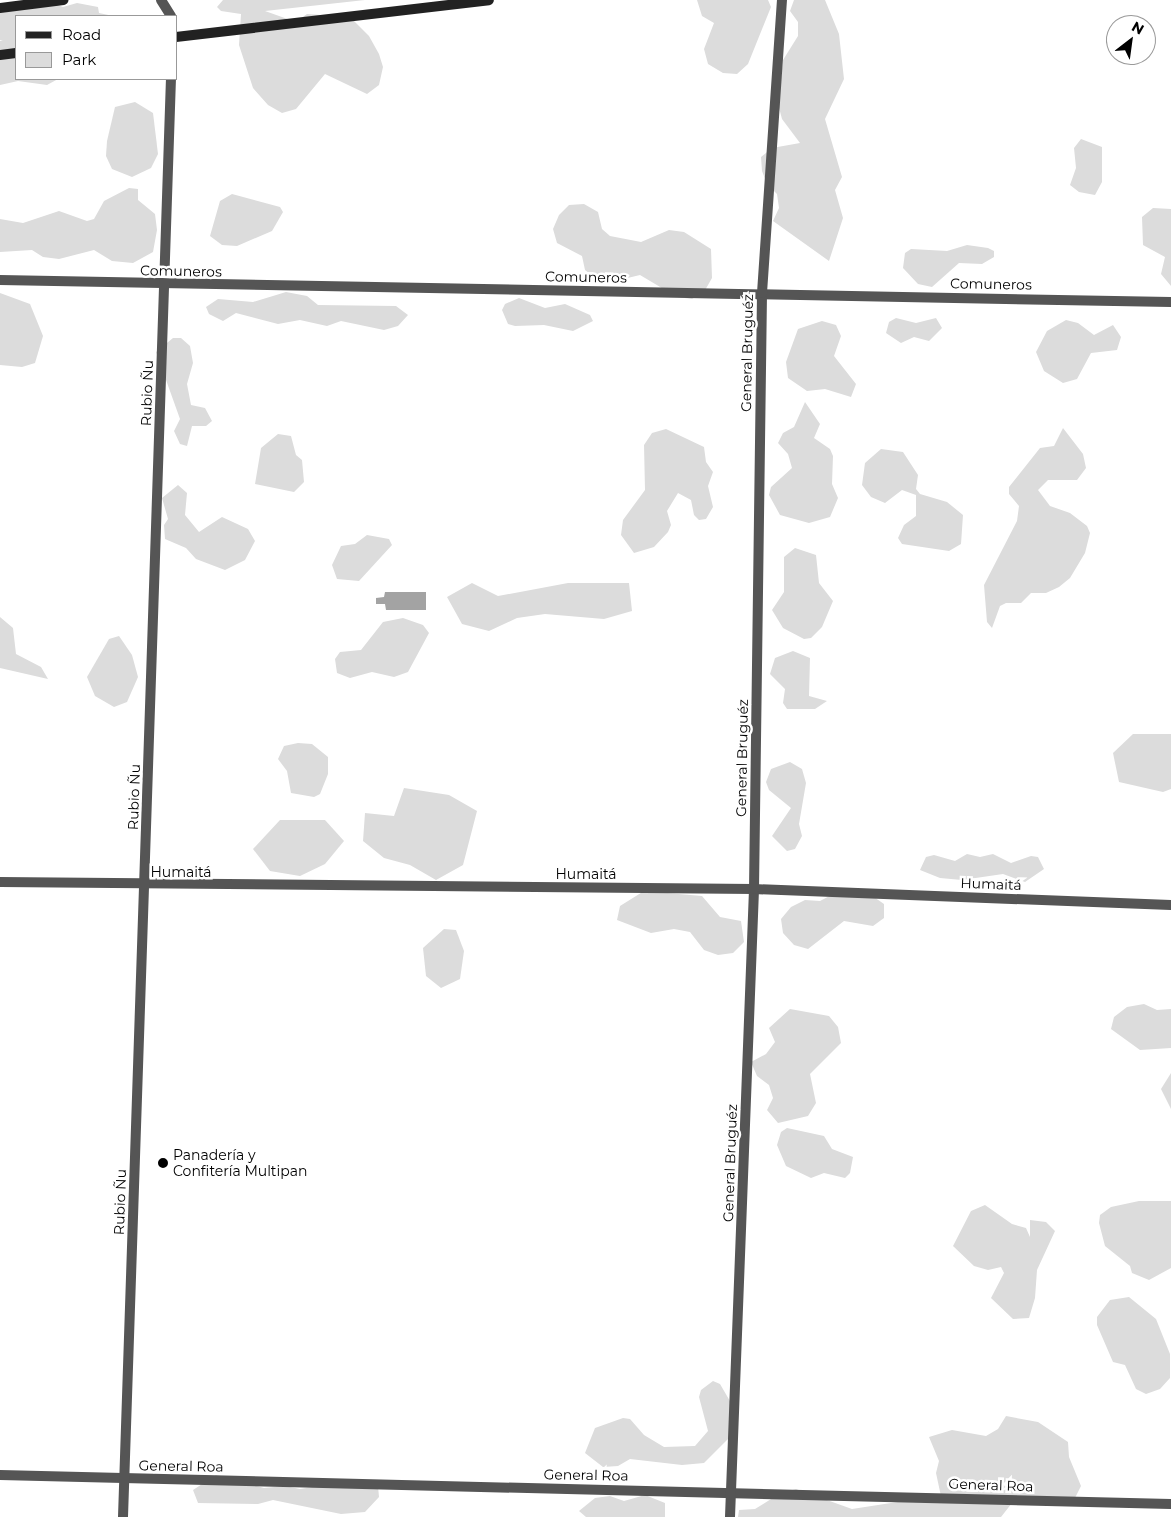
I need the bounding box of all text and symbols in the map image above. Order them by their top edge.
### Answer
legend [15,15,178,80]
north arrow [1106,15,1156,65]
text: N [1129,17,1147,38]
text: Road [62,25,101,44]
text: Park [62,50,96,69]
street label: Comuneros [140,262,222,280]
street label: Comuneros [545,268,627,286]
street label: Comuneros [950,275,1032,293]
street label: General Bruguéz [738,294,756,412]
street label: Rubio Ñu [137,360,157,426]
street label: General Bruguéz [733,699,751,817]
street label: Rubio Ñu [124,764,144,830]
street label: Humaitá [150,864,212,880]
street label: Humaitá [555,866,617,882]
street label: Humaitá [960,875,1022,893]
street label: General Bruguéz [720,1104,740,1222]
place label: Panadería y Confitería Multipan [173,1147,307,1180]
marker: Panadería y Confitería Multipan [157,1157,169,1169]
street label: Rubio Ñu [110,1169,130,1235]
street label: General Roa [138,1457,224,1475]
street label: General Roa [543,1466,629,1484]
street label: General Roa [948,1475,1034,1495]

